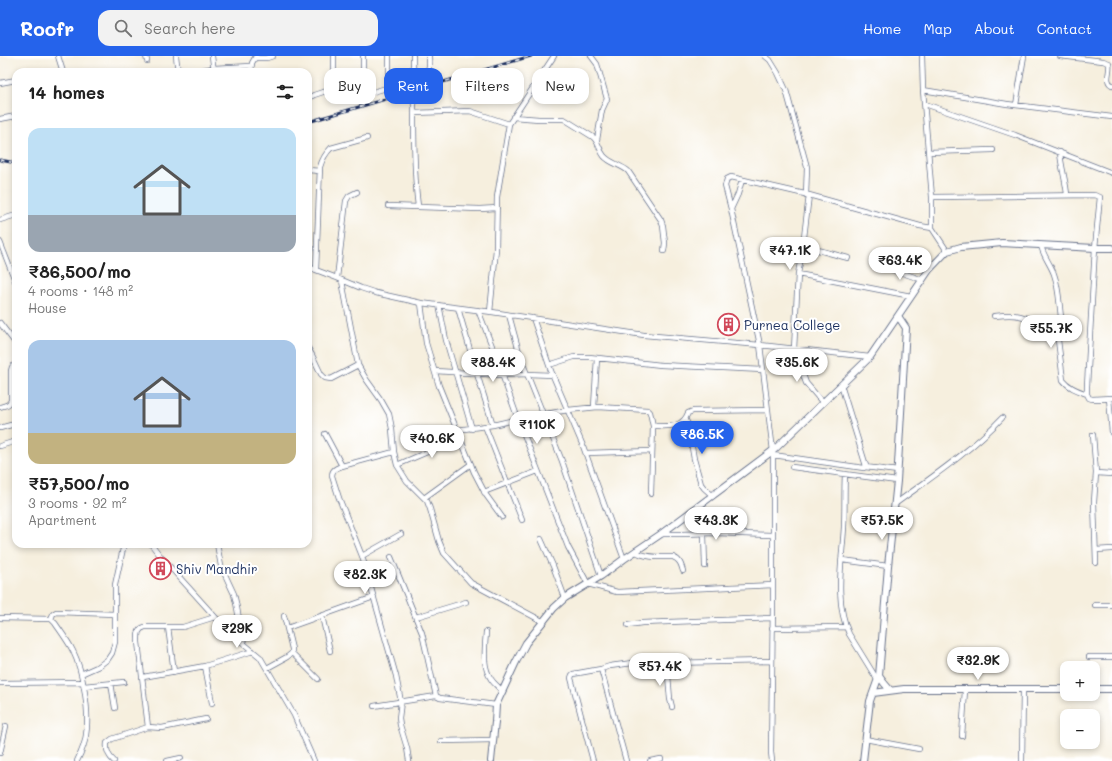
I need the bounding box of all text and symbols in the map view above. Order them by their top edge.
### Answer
search box [98,10,378,46]
text: Roofr [20,16,74,41]
icon: search [112,17,134,39]
text: Search here [144,18,236,38]
text: Home [863,19,901,38]
text: Map [923,19,952,38]
text: About [974,19,1015,38]
text: Contact [1037,19,1092,38]
chip: Buy [324,68,376,104]
chip: Rent [384,68,443,104]
chip: Filters [451,68,524,104]
chip: New [532,68,589,104]
text: 14 homes [28,81,105,103]
icon: filters [274,81,296,103]
icon: home [126,154,198,226]
pin: ₹47.1K [757,237,823,271]
text: ₹47.1K [769,241,811,258]
pin: ₹63.4K [867,247,933,281]
text: ₹63.4K [877,251,923,268]
text: ₹86,500/mo [28,260,131,282]
text: 4 rooms · 148 m² [28,282,133,299]
text: House [28,299,66,316]
building icon: Purnea College [715,311,741,337]
pin: ₹55.7K [1018,315,1084,349]
place label: Purnea College [744,316,840,333]
text: ₹55.7K [1029,319,1073,336]
pin: ₹88.4K [460,349,526,383]
pin: ₹35.6K [764,349,830,383]
text: ₹88.4K [470,353,516,370]
text: ₹35.6K [775,353,819,370]
icon: home [126,366,198,438]
pin: ₹110K [509,411,565,445]
text: ₹110K [518,415,556,432]
pin: ₹86.5K [669,421,735,455]
pin: ₹40.6K [399,425,465,459]
text: ₹86.5K [680,425,724,442]
text: ₹40.6K [409,429,455,446]
text: ₹57,500/mo [28,472,129,494]
text: 3 rooms · 92 m² [28,494,127,511]
pin: ₹43.3K [683,507,749,541]
pin: ₹57.5K [849,507,915,541]
text: Apartment [28,511,97,528]
text: ₹43.3K [693,511,739,528]
text: ₹57.5K [860,511,904,528]
building icon: Shiv Mandhir [147,555,173,581]
place label: Shiv Mandhir [176,560,257,577]
pin: ₹82.3K [332,561,398,595]
text: ₹82.3K [343,565,387,582]
pin: ₹29K [213,615,261,649]
text: ₹29K [221,619,253,636]
pin: ₹32.9K [945,647,1011,681]
text: ₹32.9K [956,651,1000,668]
pin: ₹57.4K [627,653,693,687]
text: ₹57.4K [638,657,682,674]
map controls [1060,661,1100,749]
button: + [1060,661,1100,701]
button: − [1060,709,1100,749]

